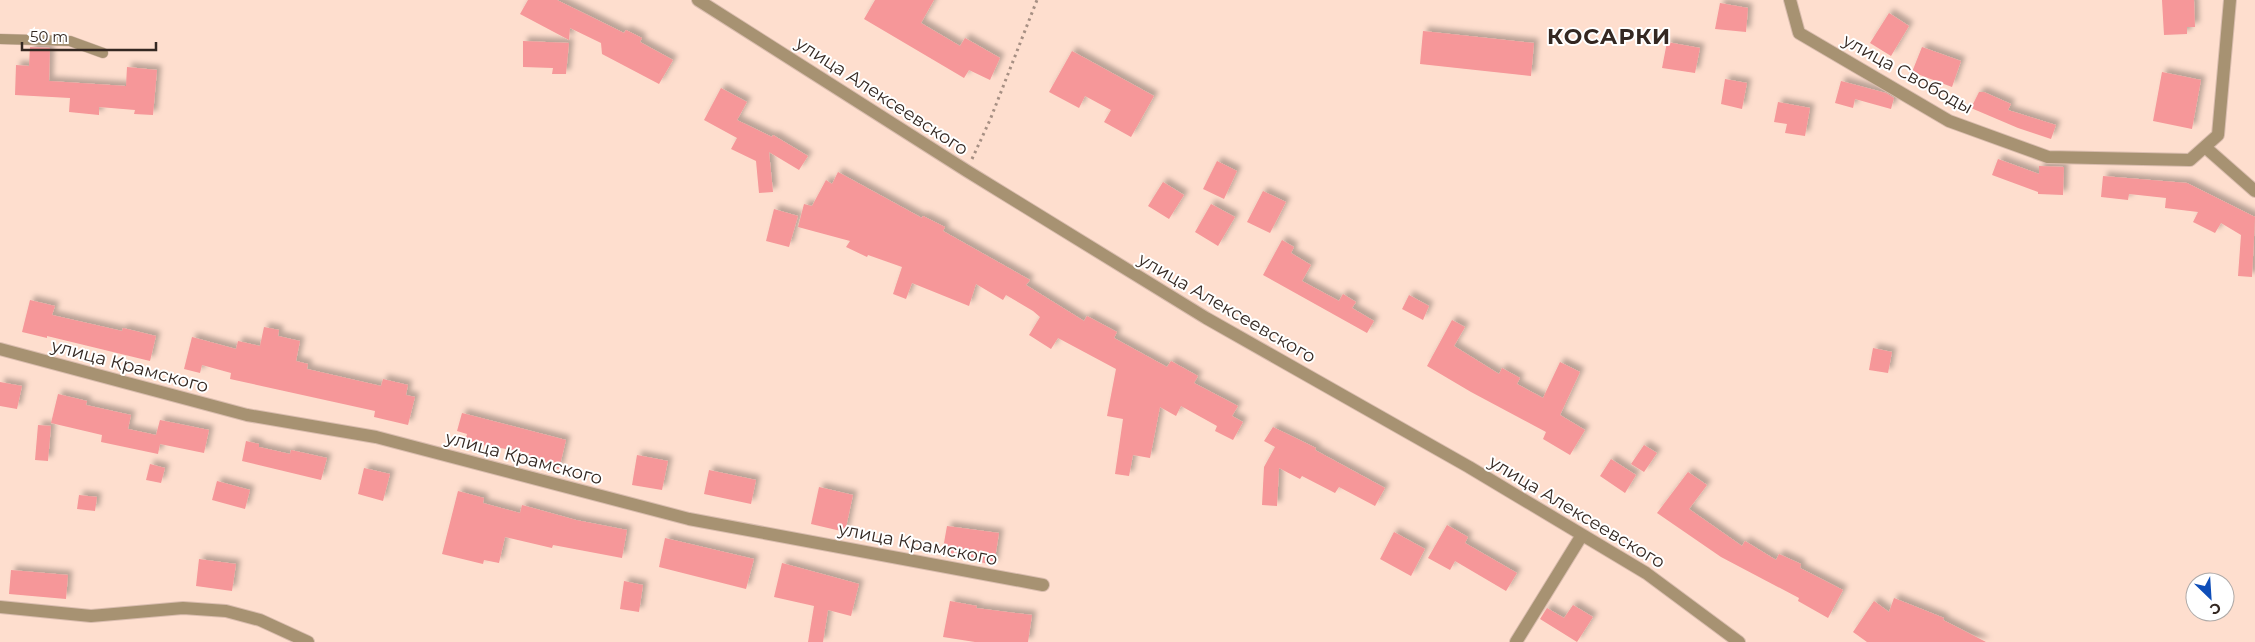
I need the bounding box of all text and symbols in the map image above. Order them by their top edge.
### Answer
scale bar [22,20,156,52]
district label: КОСАРКИ [1547,23,1671,50]
text: 50 m [30,27,68,46]
street label: улица Свободы [1838,29,1977,119]
street label: улица Алексеевского [791,31,972,160]
street label: улица Алексеевского [1133,248,1320,368]
street label: улица Крамского [48,334,211,398]
street label: улица Крамского [442,426,605,490]
street label: улица Алексеевского [1484,450,1669,573]
street label: улица Крамского [836,518,999,570]
north arrow [2185,572,2235,622]
text: С [2207,598,2224,619]

